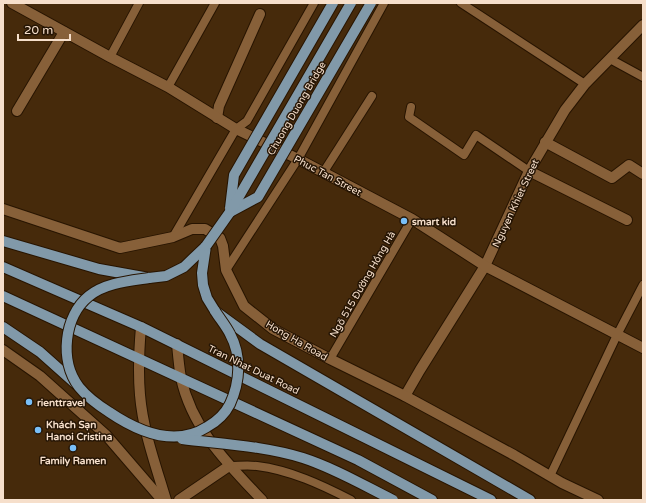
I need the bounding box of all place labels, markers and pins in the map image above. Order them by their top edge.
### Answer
marker: smart kid [399,216,409,226]
place label: smart kid [412,216,456,228]
marker: rienttravel [24,397,34,407]
place label: rienttravel [37,397,85,409]
place label: Khách Sạn Hanoi Cristina [46,419,113,443]
marker: Khách Sạn Hanoi Cristina [33,425,43,435]
marker: Family Ramen [68,443,78,453]
place label: Family Ramen [40,455,106,467]

